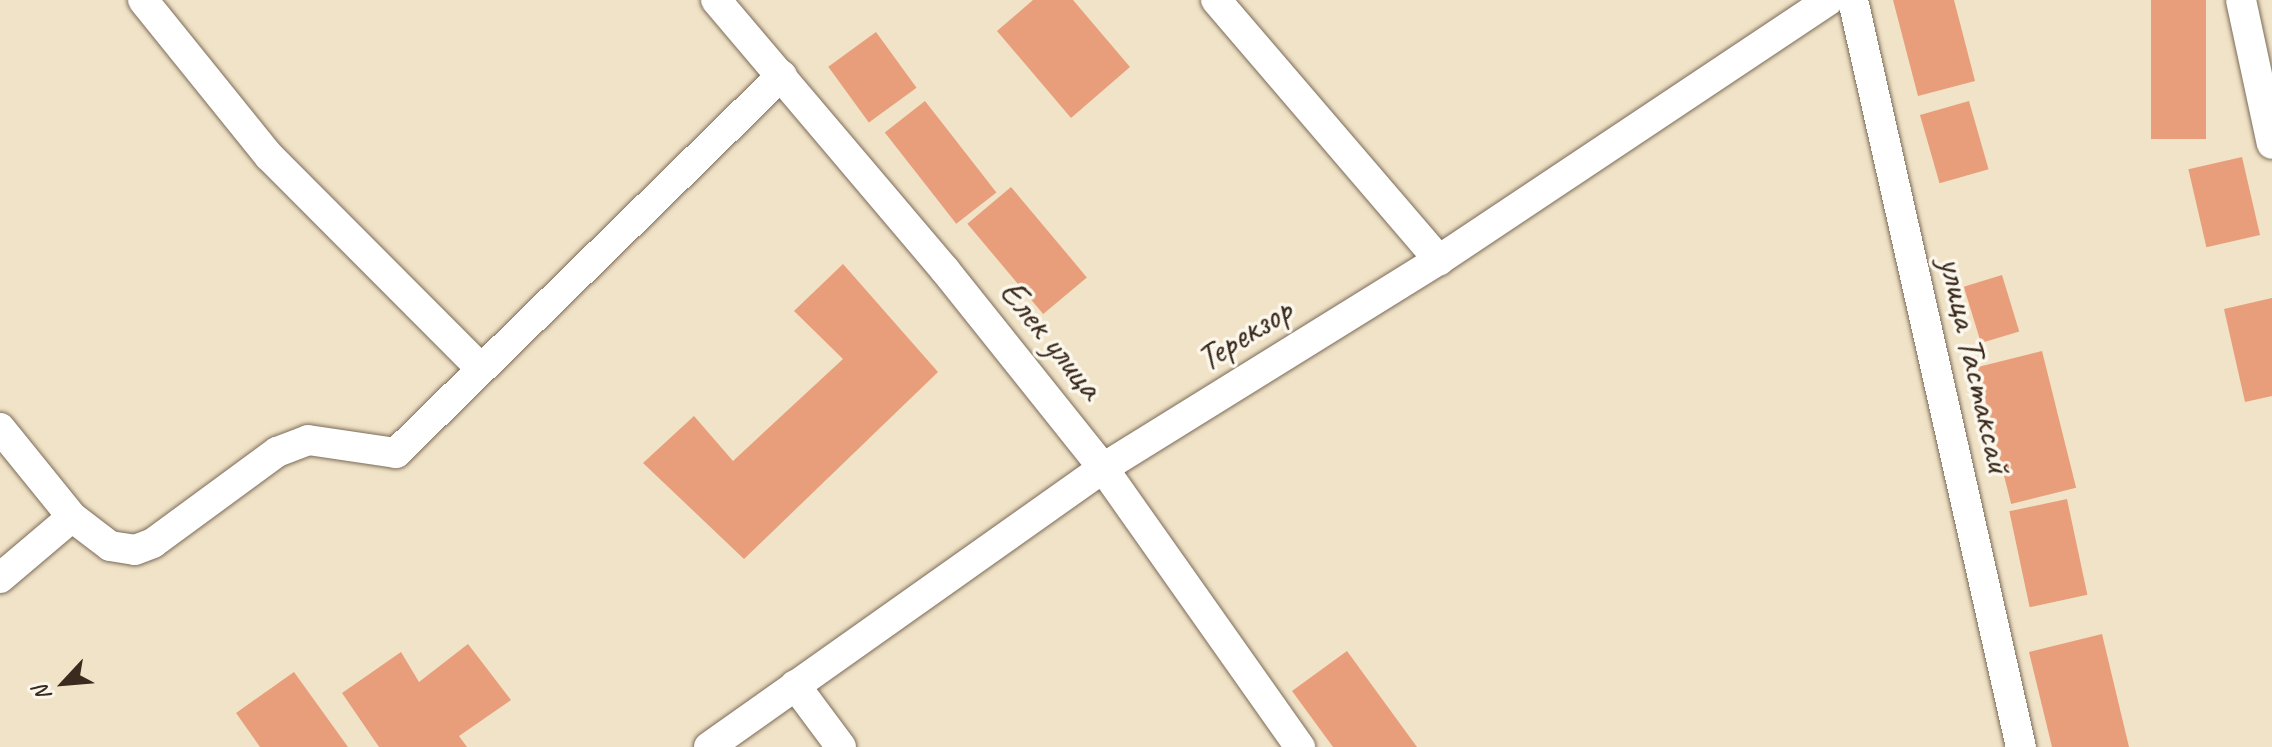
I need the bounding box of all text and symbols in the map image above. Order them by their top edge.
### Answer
street label: улица Тастаксай [1929,251,2023,479]
street label: Елек улица [989,269,1115,409]
street label: Терекзор [1188,287,1300,381]
north arrow [24,643,104,723]
text: N [27,681,58,706]

